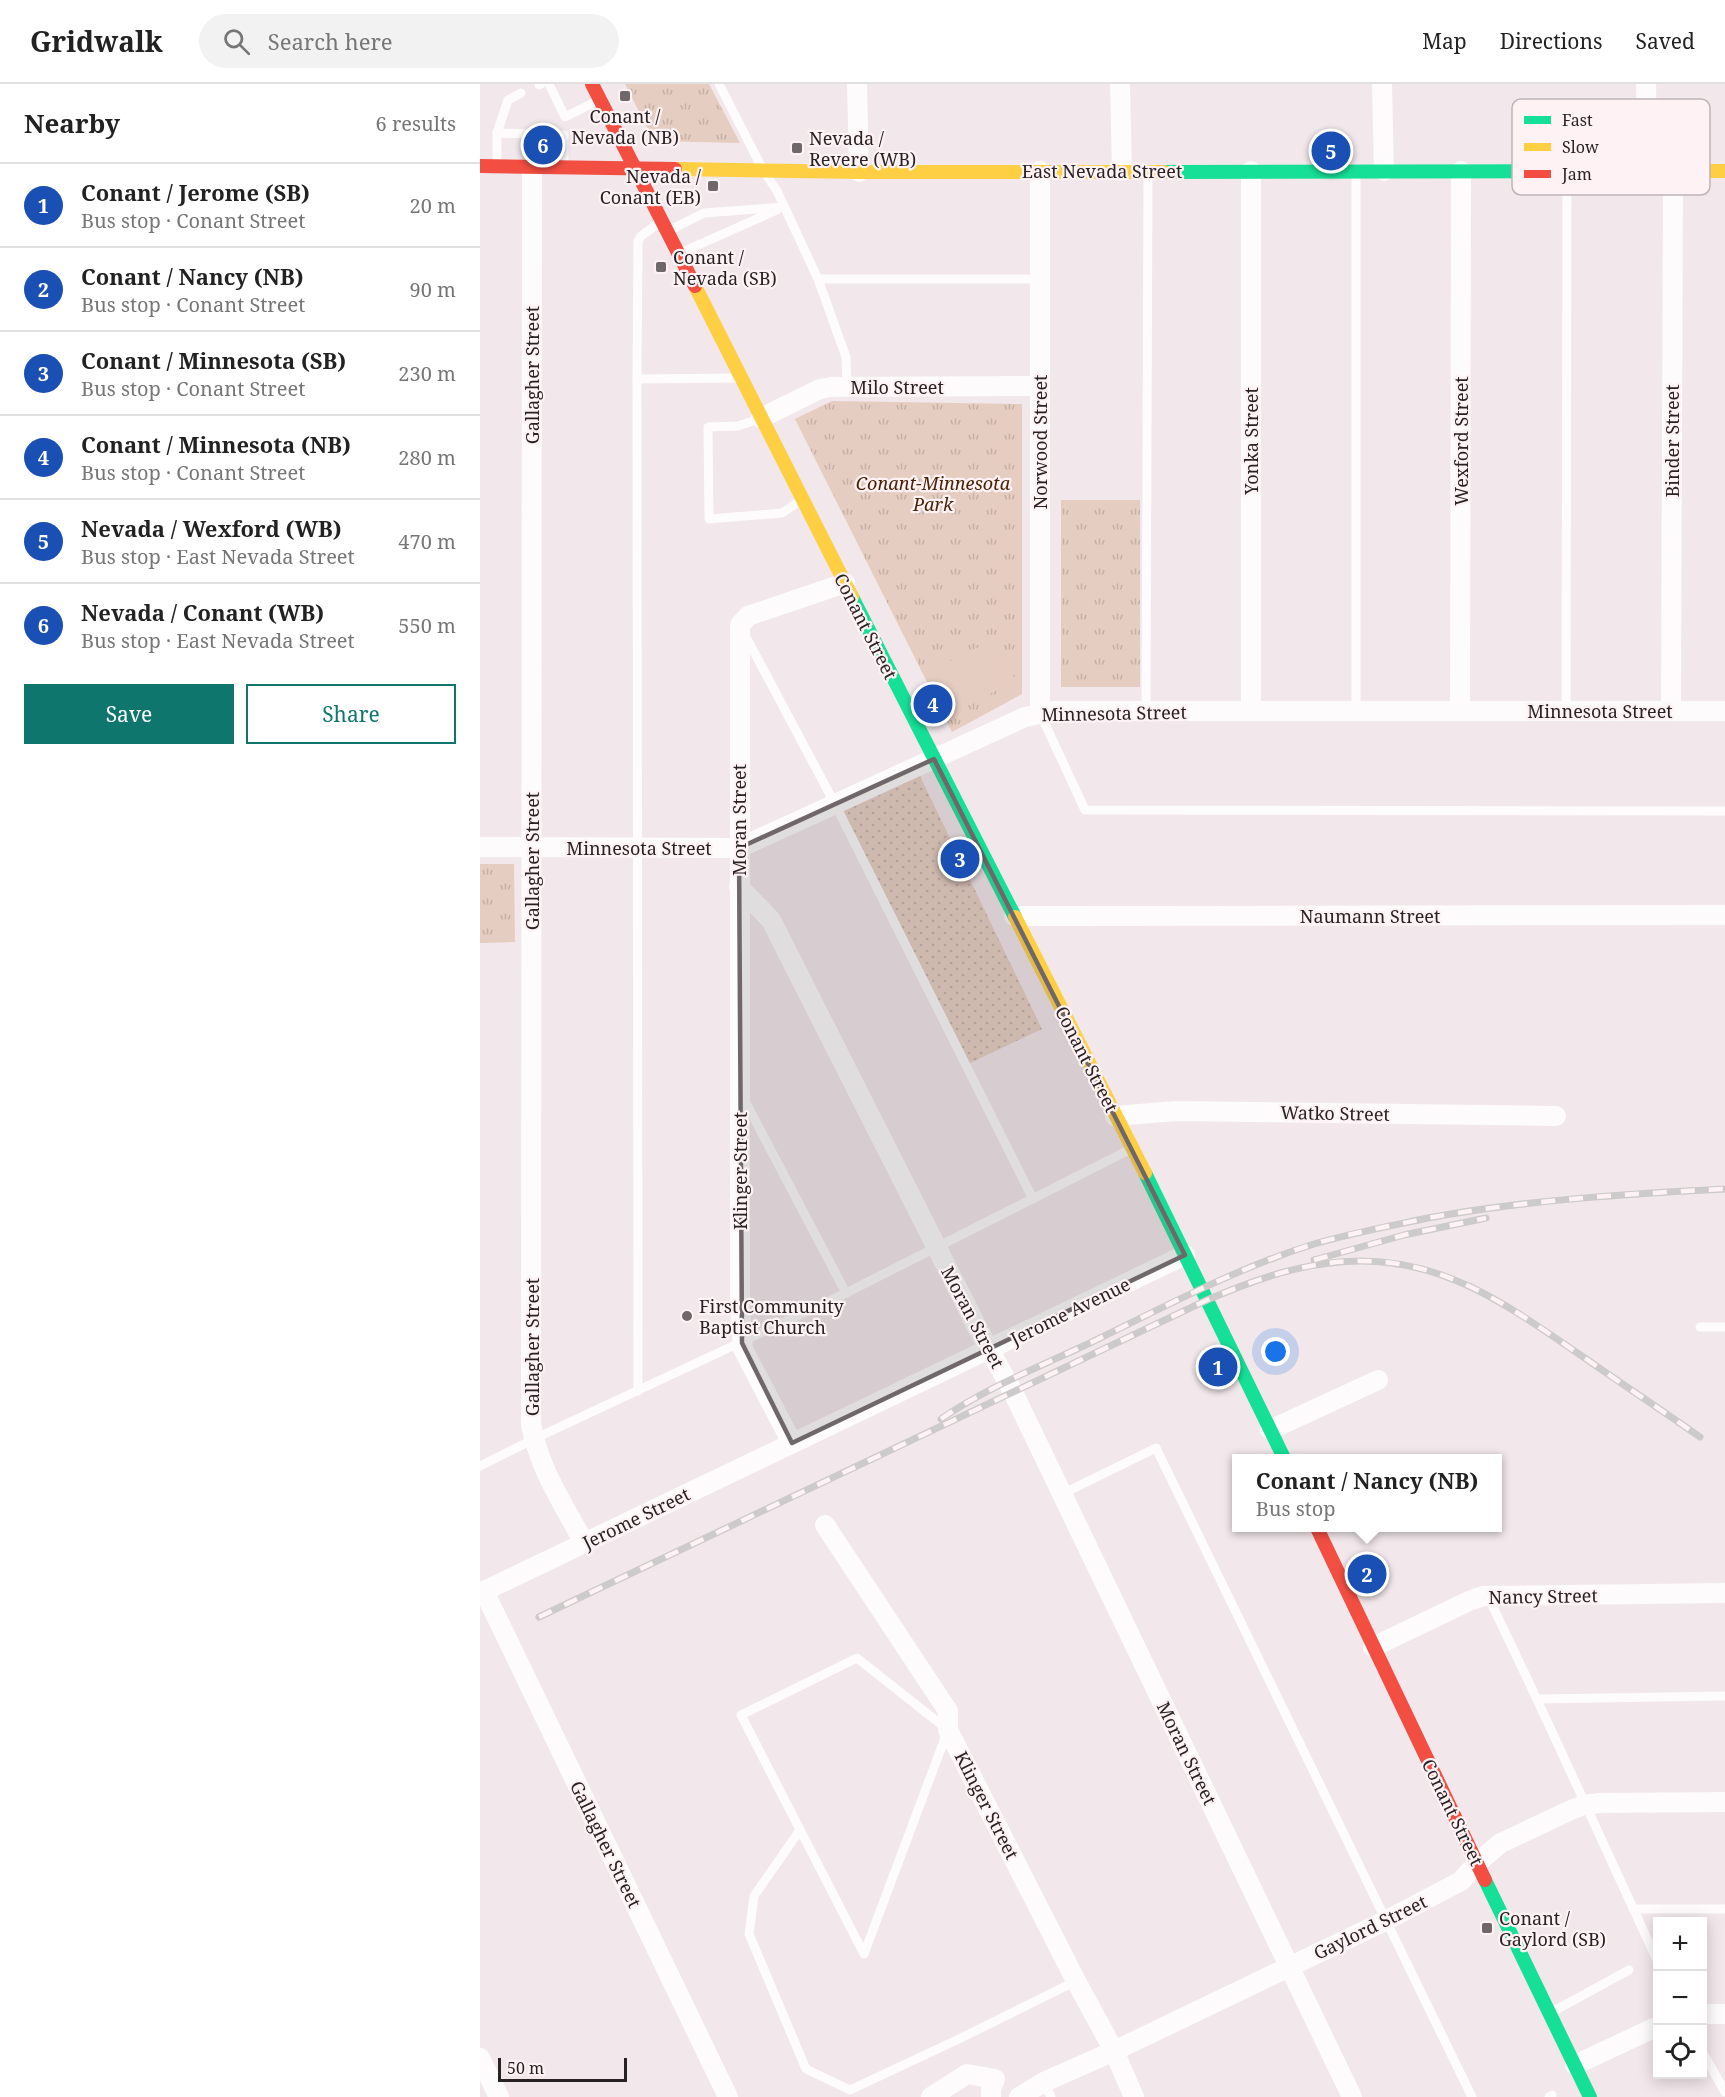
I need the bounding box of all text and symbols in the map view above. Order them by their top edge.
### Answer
search box [199,14,619,68]
text: Gridwalk [30,22,163,60]
icon: search [220,25,253,58]
text: Search here [268,26,393,56]
text: Map [1422,27,1467,55]
text: Directions [1500,27,1602,55]
text: Saved [1635,27,1695,55]
marker: Conant / Nevada (NB) [618,89,632,103]
legend [1512,99,1710,195]
place label: Conant / Nevada (NB) [571,104,679,149]
text: Nearby [24,105,120,141]
text: Fast [1562,109,1593,131]
text: 6 results [376,110,456,137]
pin: 6 [524,122,562,168]
place label: Nevada / Revere (WB) [809,126,916,171]
pin: 5 [1312,128,1350,174]
text: Slow [1562,136,1599,158]
marker: Nevada / Revere (WB) [790,141,804,155]
street label: East Nevada Street [1022,159,1182,183]
text: Jam [1561,163,1592,185]
place label: Nevada / Conant (EB) [600,164,702,209]
text: Conant / Jerome (SB) [81,177,310,207]
marker: Nevada / Conant (EB) [706,179,720,193]
text: 1 [38,192,49,219]
text: 20 m [410,192,456,219]
text: Bus stop · Conant Street [81,207,305,234]
place label: Conant / Nevada (SB) [673,245,777,290]
marker: Conant / Nevada (SB) [654,260,668,274]
text: Conant / Nancy (NB) [81,261,304,291]
text: 2 [38,276,49,303]
text: 90 m [410,276,456,303]
text: Bus stop · Conant Street [81,291,305,318]
street label: Gallagher Street [520,306,544,444]
text: Conant / Minnesota (SB) [81,345,346,375]
text: 3 [38,360,49,387]
text: 230 m [398,360,456,387]
text: Bus stop · Conant Street [81,375,305,402]
street label: Milo Street [850,375,944,399]
street label: Norwood Street [1028,375,1052,509]
street label: Wexford Street [1449,376,1473,506]
street label: Binder Street [1660,384,1684,498]
street label: Yonka Street [1239,387,1263,496]
text: Conant / Minnesota (NB) [81,429,351,459]
text: 4 [38,444,49,471]
text: 280 m [398,444,456,471]
text: Bus stop · Conant Street [81,459,305,486]
park label: Conant-Minnesota Park [856,471,1011,516]
text: Nevada / Wexford (WB) [81,513,342,543]
text: 5 [38,528,49,555]
text: 470 m [398,528,456,555]
text: Bus stop · East Nevada Street [81,543,355,570]
street label: Conant Street [829,569,903,683]
text: Nevada / Conant (WB) [81,597,324,627]
text: 6 [38,612,49,639]
text: 550 m [398,612,456,639]
text: Bus stop · East Nevada Street [81,627,355,654]
pin: 4 [914,682,952,726]
button: Save [24,684,234,744]
button: Share [246,684,456,744]
street label: Minnesota Street [1527,699,1673,723]
street label: Minnesota Street [1041,700,1187,726]
street label: Moran Street [727,764,751,876]
street label: Gallagher Street [520,792,544,930]
street label: Minnesota Street [566,836,712,860]
pin: 3 [940,836,980,882]
street label: Naumann Street [1300,904,1440,928]
street label: Conant Street [1050,1002,1124,1116]
street label: Watko Street [1280,1100,1390,1126]
street label: Klinger Street [728,1112,752,1230]
street label: Moran Street [936,1262,1010,1372]
street label: Jerome Avenue [1005,1272,1134,1351]
street label: Gallagher Street [520,1278,544,1416]
place label: First Community Baptist Church [699,1294,845,1339]
marker: First Community Baptist Church [680,1309,694,1323]
your location [1261,1337,1290,1366]
pin: 1 [1198,1344,1238,1390]
popup [1232,1454,1502,1532]
text: Conant / Nancy (NB) [1256,1465,1478,1495]
street label: Jerome Street [578,1482,694,1555]
text: Bus stop [1256,1495,1336,1522]
pin: 2 [1348,1552,1386,1596]
street label: Nancy Street [1488,1583,1598,1609]
street label: Moran Street [1152,1697,1222,1809]
street label: Klinger Street [949,1747,1025,1863]
street label: Conant Street [1417,1755,1489,1869]
street label: Gallagher Street [565,1777,647,1911]
street label: Gaylord Street [1309,1889,1431,1965]
place label: Conant / Gaylord (SB) [1499,1906,1606,1951]
map controls [1653,1917,1707,2079]
button: + [1653,1917,1707,1971]
marker: Conant / Gaylord (SB) [1480,1921,1494,1935]
button: − [1653,1971,1707,2025]
button: locate [1653,2025,1707,2079]
scale bar [498,2055,627,2082]
text: 50 m [507,2057,544,2079]

